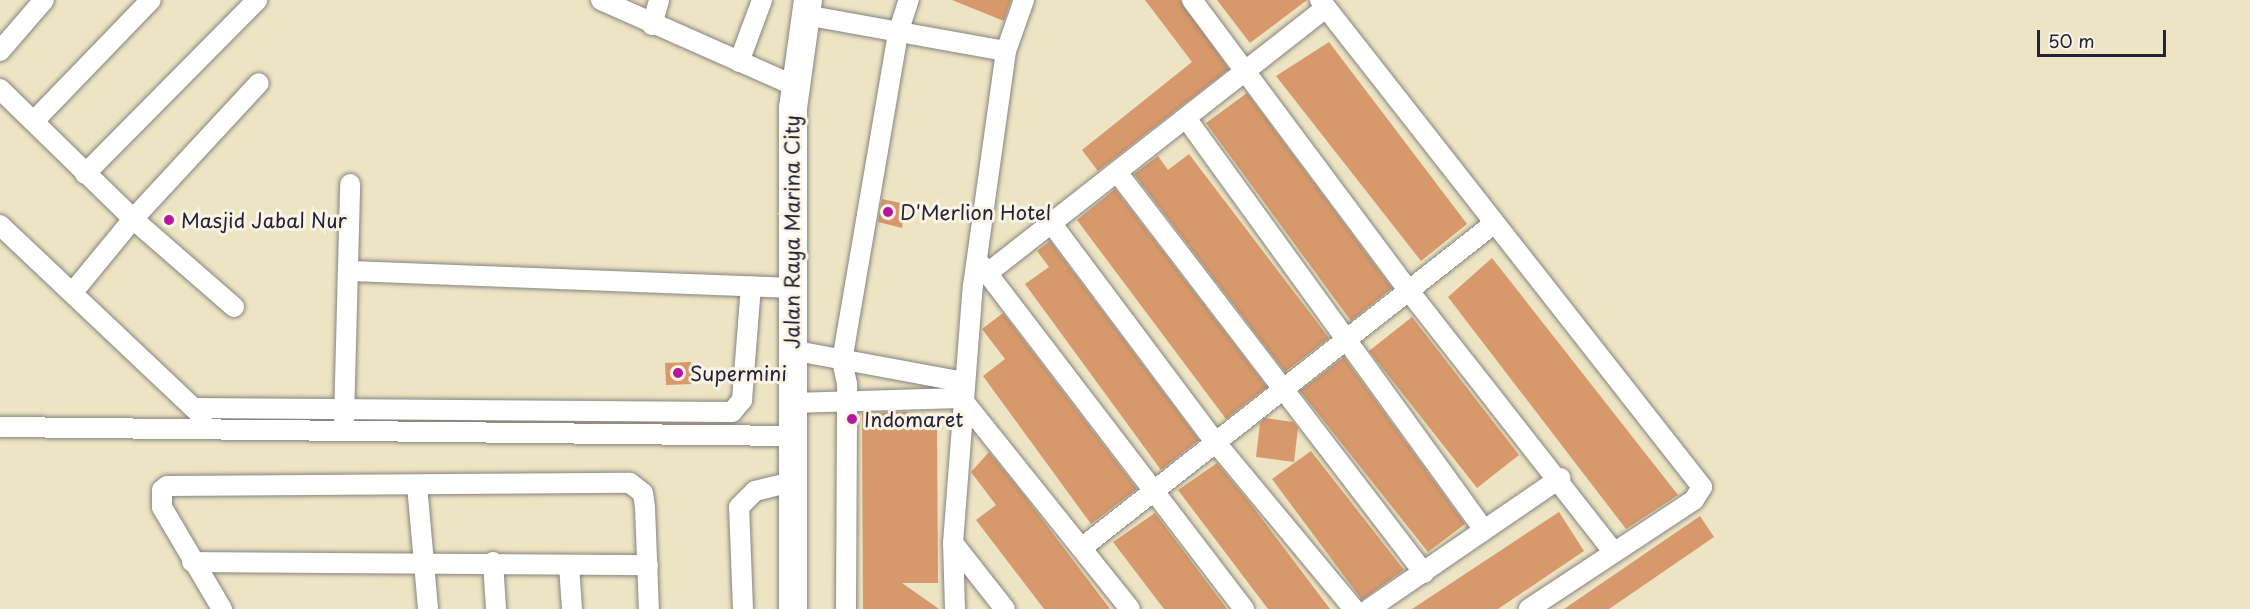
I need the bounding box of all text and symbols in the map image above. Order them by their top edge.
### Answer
scale bar [2040,18,2169,56]
text: 50 m [2048,27,2095,54]
street label: Jalan Raya Marina City [780,116,804,348]
place label: D'Merlion Hotel [900,200,1051,224]
marker: D'Merlion Hotel [881,205,895,219]
place label: Masjid Jabal Nur [181,208,347,232]
marker: Masjid Jabal Nur [162,213,176,227]
place label: Supermini [690,361,787,385]
marker: Supermini [671,366,685,380]
place label: Indomaret [864,407,963,431]
marker: Indomaret [845,412,859,426]

